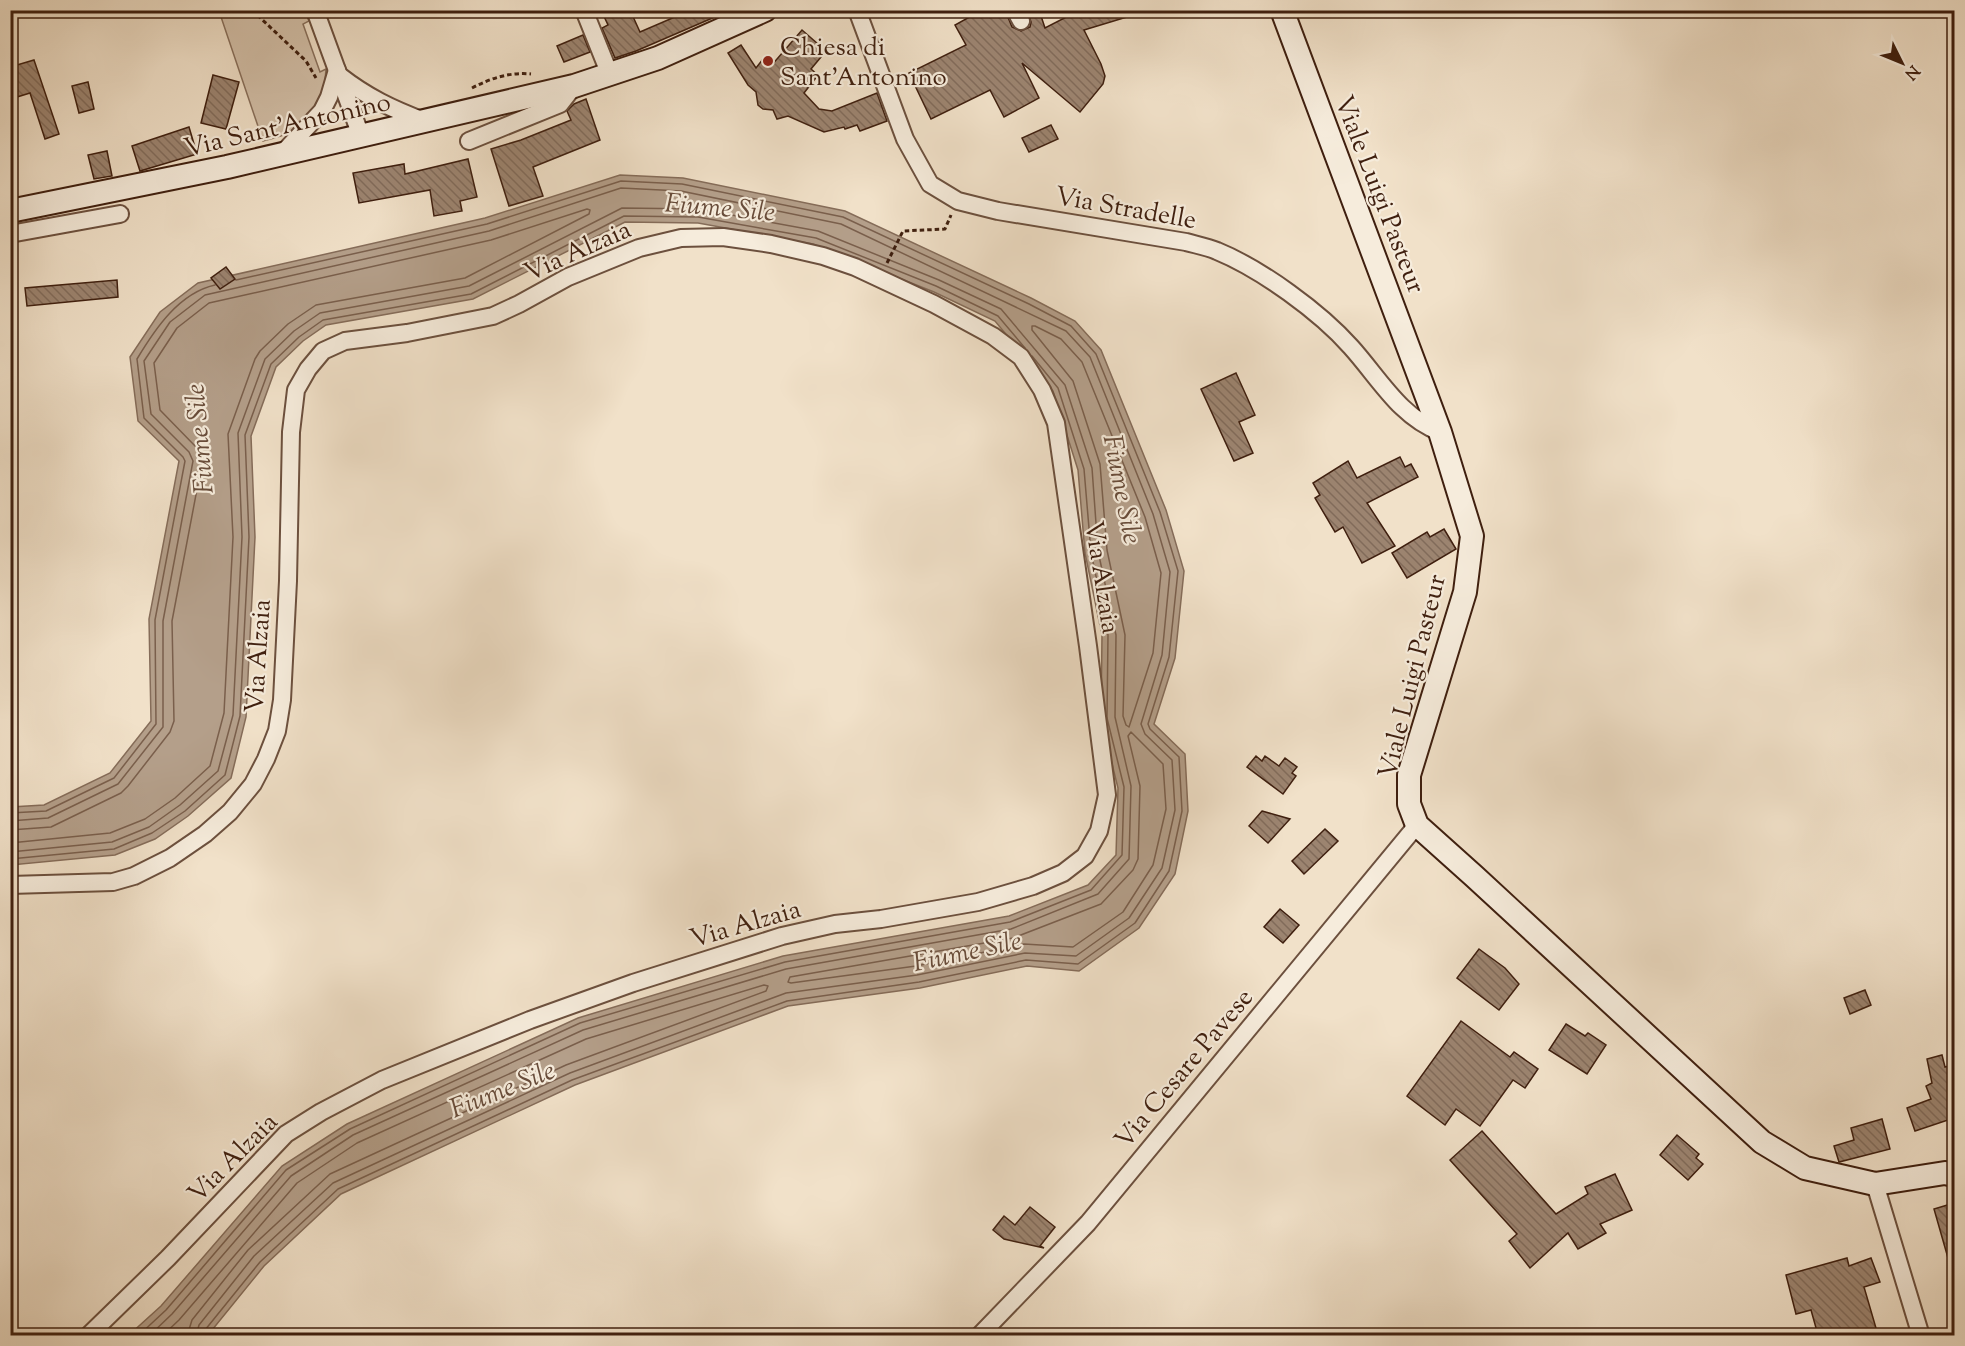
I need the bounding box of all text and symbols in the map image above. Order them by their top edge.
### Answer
place label: Chiesa di Sant'Antonino [780,30,947,97]
north arrow [1872,33,1932,93]
marker: Chiesa di Sant'Antonino [761,54,775,68]
text: N [1898,59,1924,84]
street label: Via Sant'Antonino [181,85,395,168]
street label: Viale Luigi Pasteur [1324,91,1434,299]
street label: Via Stradelle [1052,179,1199,240]
water label: Fiume Sile [663,185,777,234]
street label: Via Alzaia [518,212,638,292]
water label: Fiume Sile [177,382,226,496]
water label: Fiume Sile [1091,431,1150,548]
street label: Via Alzaia [1073,518,1128,637]
street label: Viale Luigi Pasteur [1370,570,1457,783]
street label: Via Alzaia [237,598,282,714]
street label: Via Alzaia [686,892,806,959]
water label: Fiume Sile [909,923,1026,984]
street label: Via Cesare Pavese [1107,981,1263,1158]
water label: Fiume Sile [444,1052,562,1130]
street label: Via Alzaia [180,1105,287,1212]

